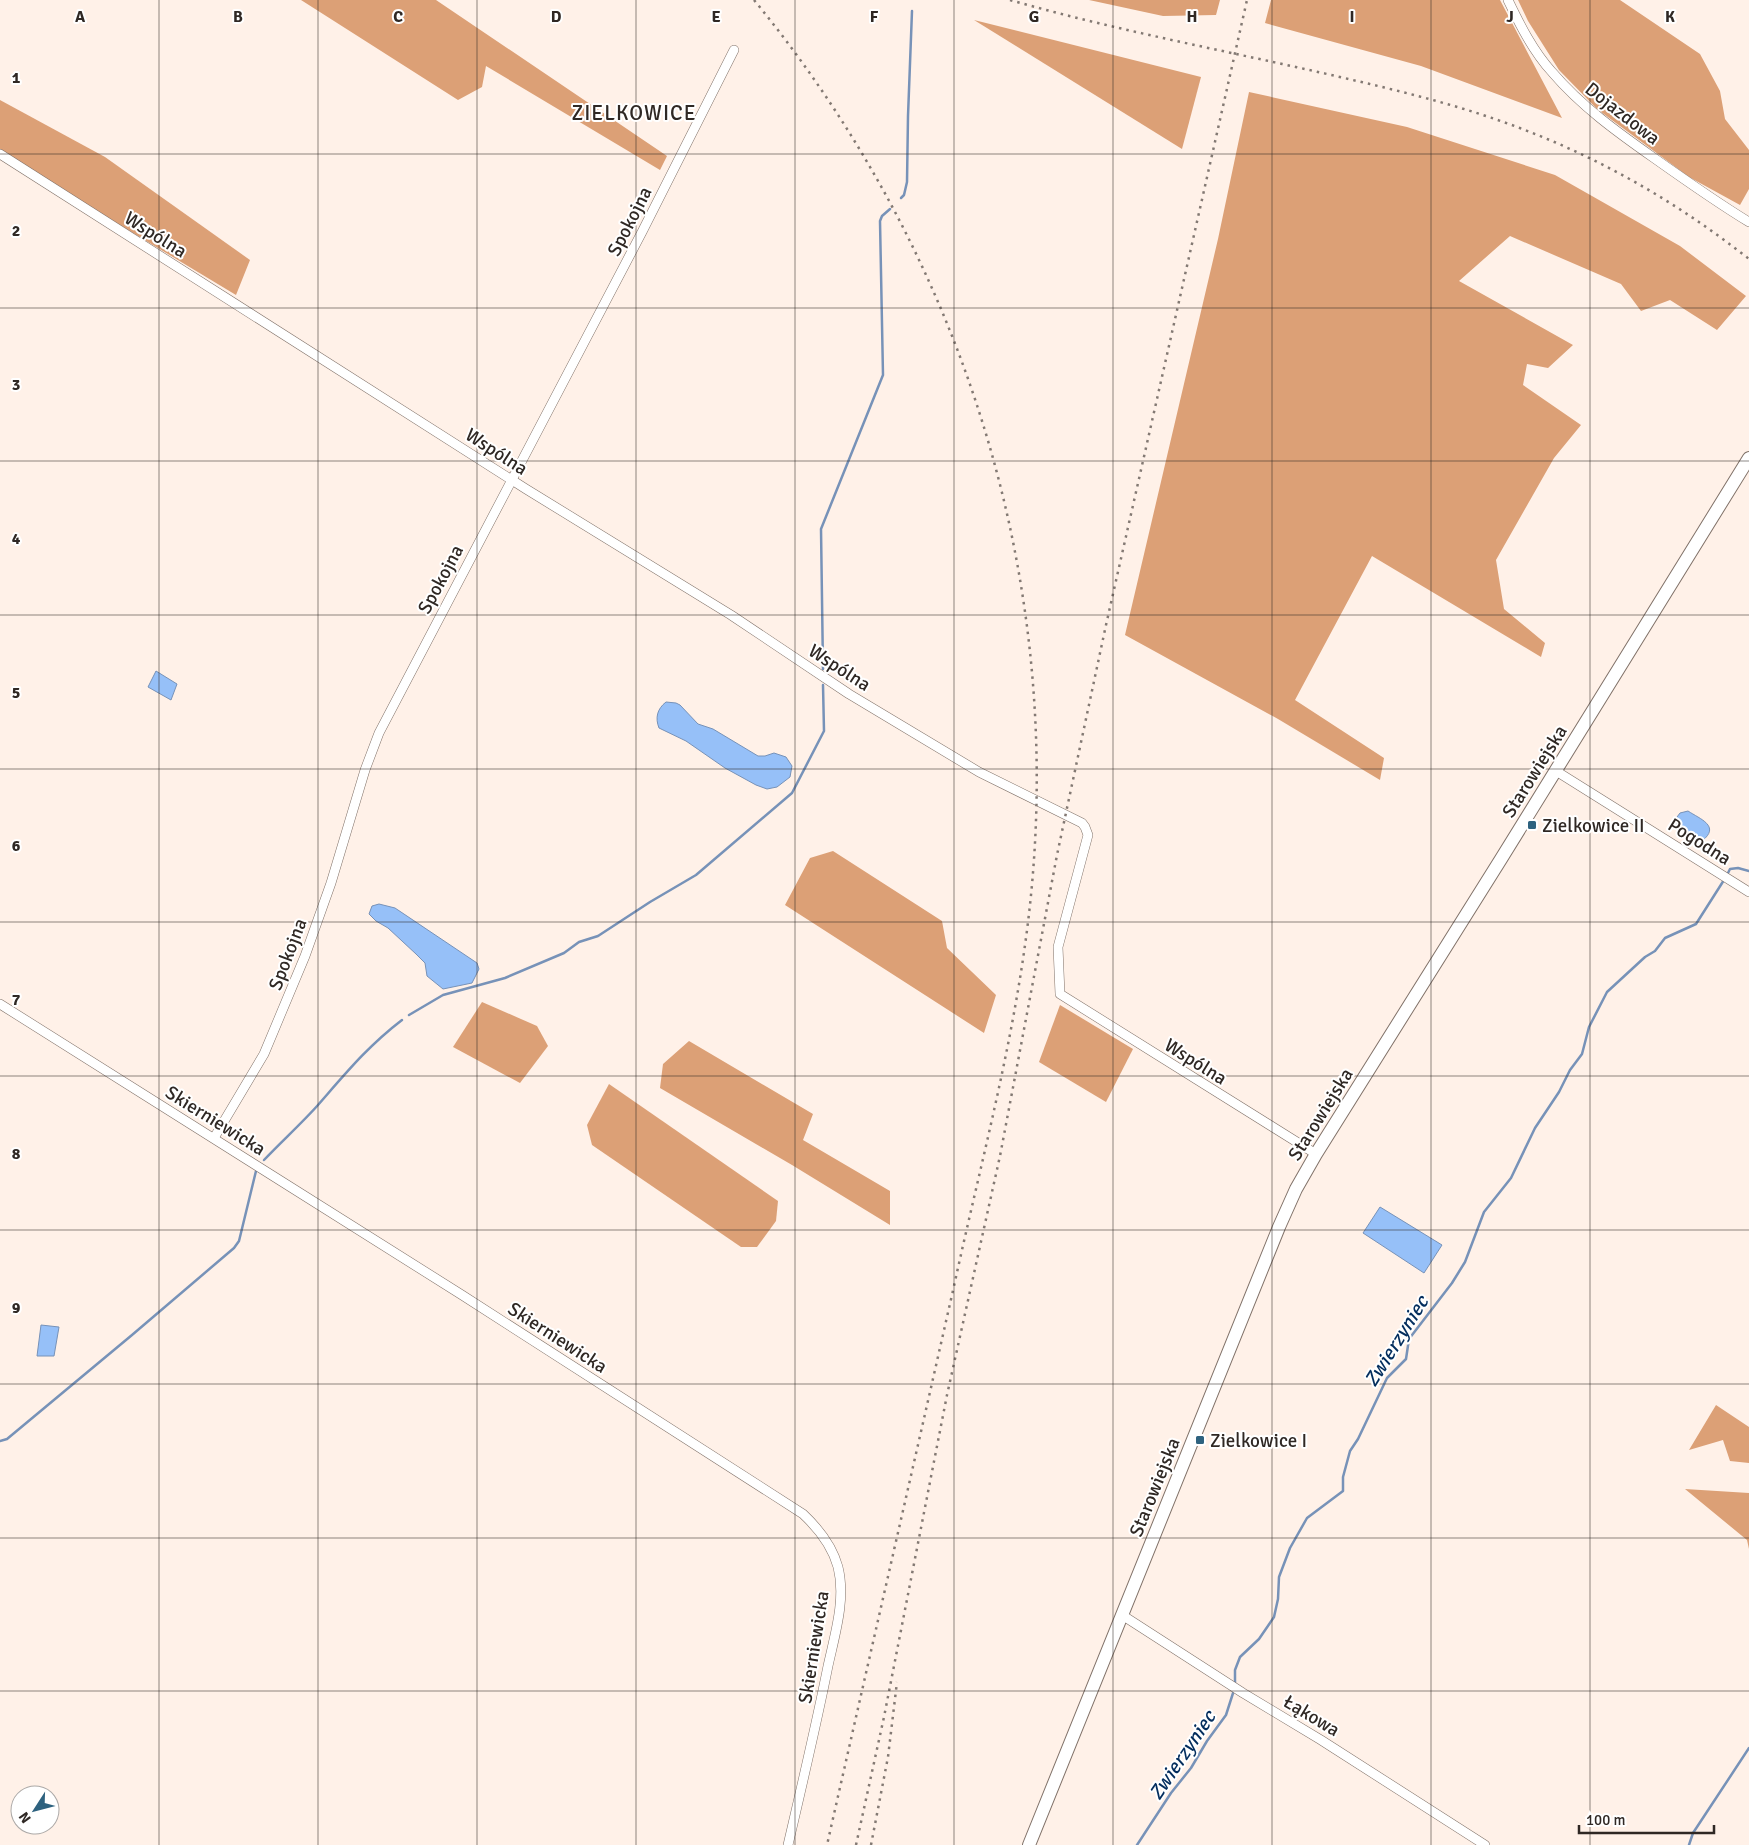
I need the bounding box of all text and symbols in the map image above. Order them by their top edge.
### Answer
text: A [75,7,86,27]
text: B [233,7,243,27]
text: C [393,7,403,27]
text: D [551,7,562,27]
text: E [711,7,721,27]
text: F [870,7,879,27]
text: G [1029,7,1039,27]
text: H [1187,7,1197,27]
text: I [1349,7,1355,27]
text: J [1506,7,1514,27]
text: K [1665,7,1675,27]
text: 1 [12,68,21,88]
street label: Dojazdowa [1580,77,1665,150]
district label: ZIELKOWICE [571,100,697,126]
street label: Spokojna [602,183,658,260]
street label: Wspólna [120,206,191,263]
text: 2 [12,221,20,241]
text: 3 [12,375,20,395]
street label: Wspólna [461,423,532,481]
text: 4 [12,529,21,549]
street label: Spokojna [413,541,469,618]
street label: Wspólna [804,639,875,697]
text: 5 [12,683,20,703]
street label: Starowiejska [1497,721,1573,822]
street label: Pogodna [1663,813,1736,871]
place label: Zielkowice II [1542,814,1645,838]
marker: Zielkowice II [1526,819,1538,831]
text: 6 [12,836,21,856]
street label: Spokojna [263,915,313,994]
text: 7 [12,990,21,1010]
street label: Wspólna [1160,1033,1231,1090]
street label: Starowiejska [1283,1064,1359,1165]
street label: Skierniewicka [161,1081,270,1161]
text: 8 [12,1144,21,1164]
water label: Zwierzyniec [1359,1290,1435,1391]
street label: Skierniewicka [503,1297,612,1379]
text: 9 [12,1298,21,1318]
place label: Zielkowice I [1210,1429,1307,1453]
street label: Starowiejska [1124,1434,1186,1540]
marker: Zielkowice I [1194,1434,1206,1446]
street label: Skierniewicka [793,1589,835,1705]
street label: Łąkowa [1279,1690,1344,1742]
water label: Zwierzyniec [1143,1705,1222,1805]
north arrow [10,1785,60,1835]
scale bar [1579,1802,1714,1834]
text: N [15,1808,35,1826]
text: 100 m [1586,1811,1626,1829]

